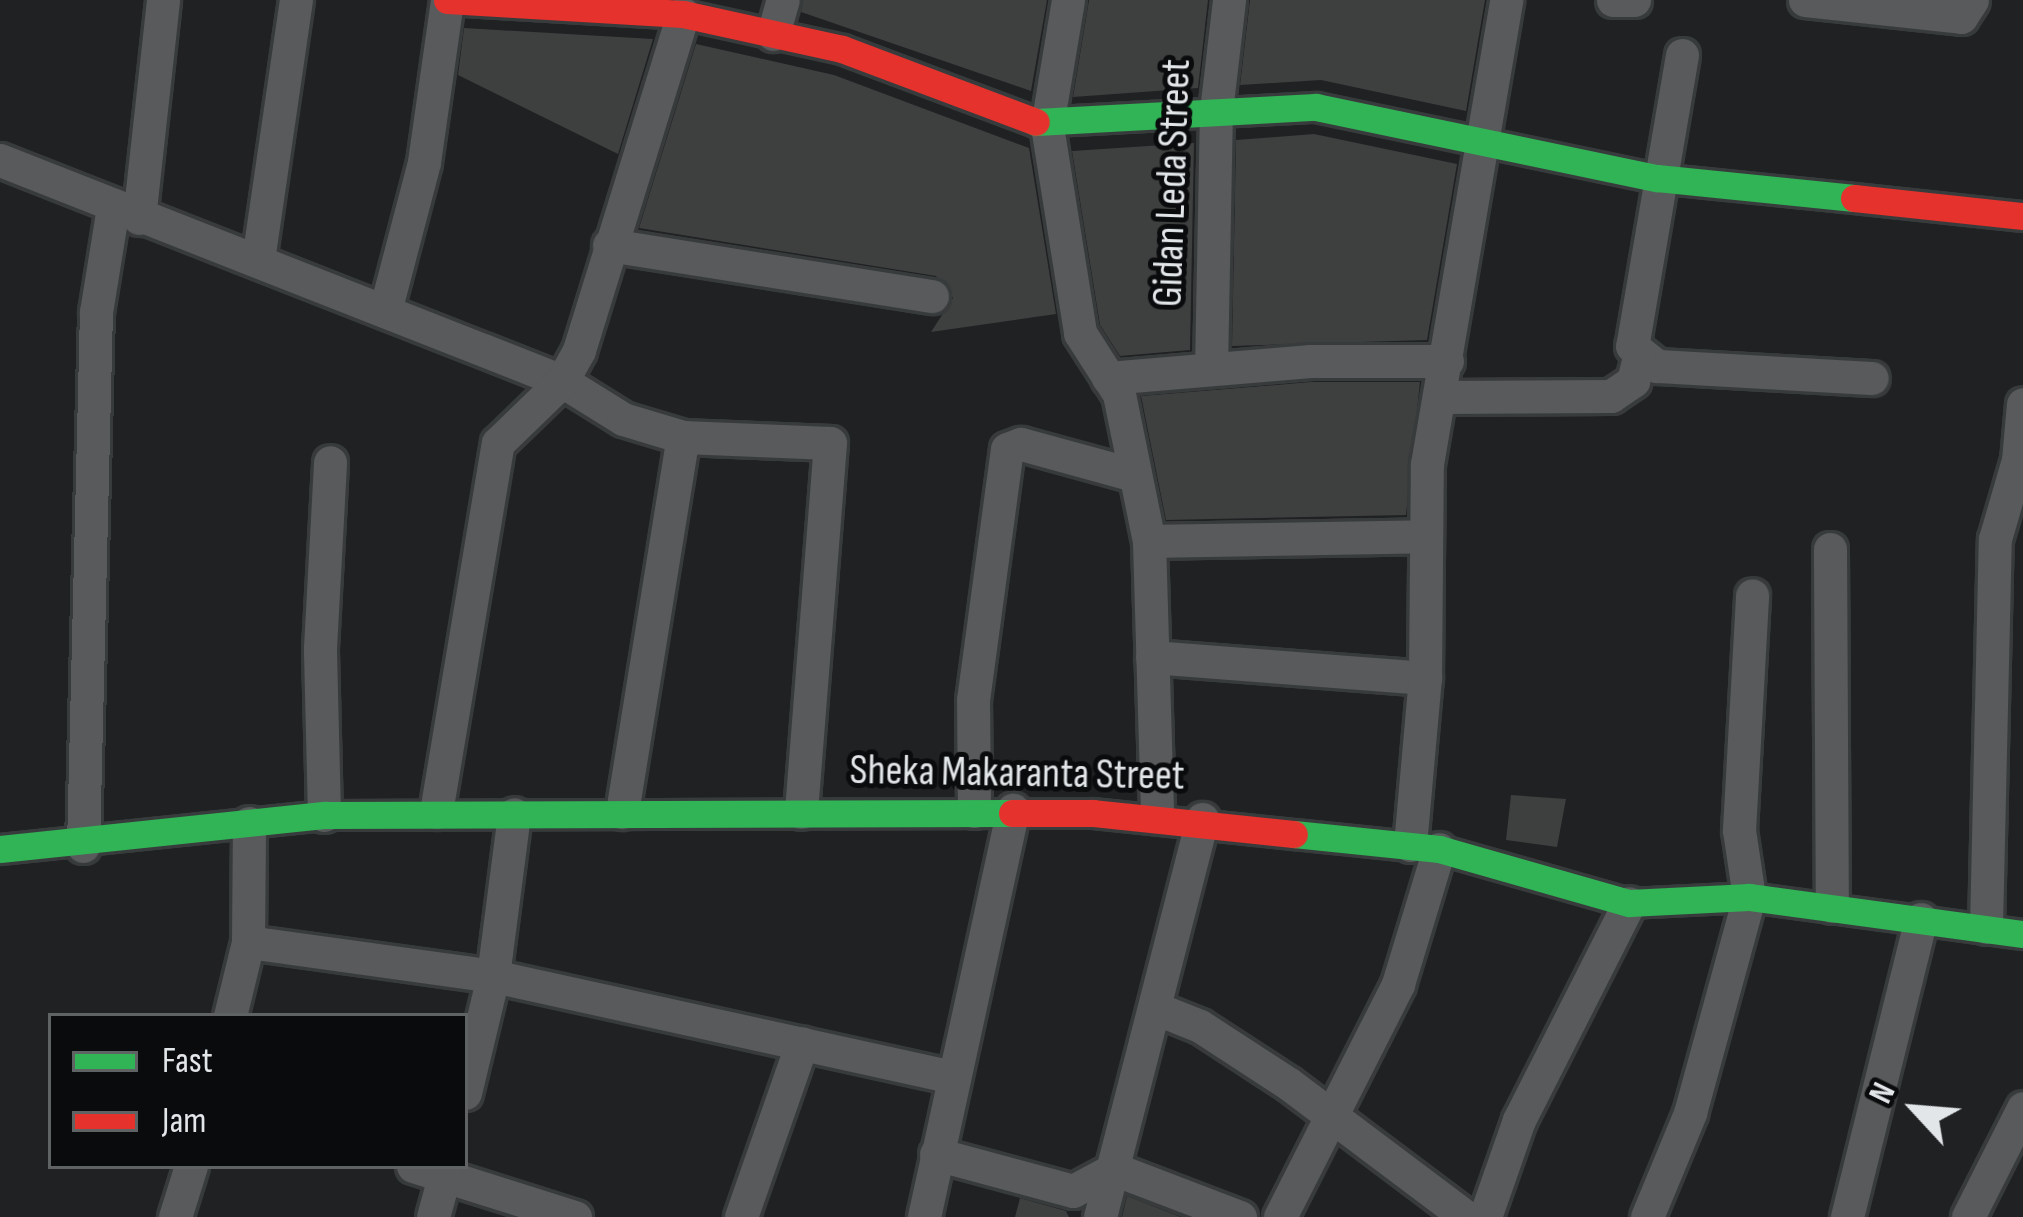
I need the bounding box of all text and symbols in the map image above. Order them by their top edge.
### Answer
street label: Gidan Leda Street [1143,58,1203,308]
street label: Sheka Makaranta Street [849,746,1185,802]
legend [48,1013,468,1169]
text: Fast [162,1040,213,1083]
north arrow [1855,1049,1975,1169]
text: N [1861,1077,1904,1110]
text: Jam [162,1100,206,1143]

